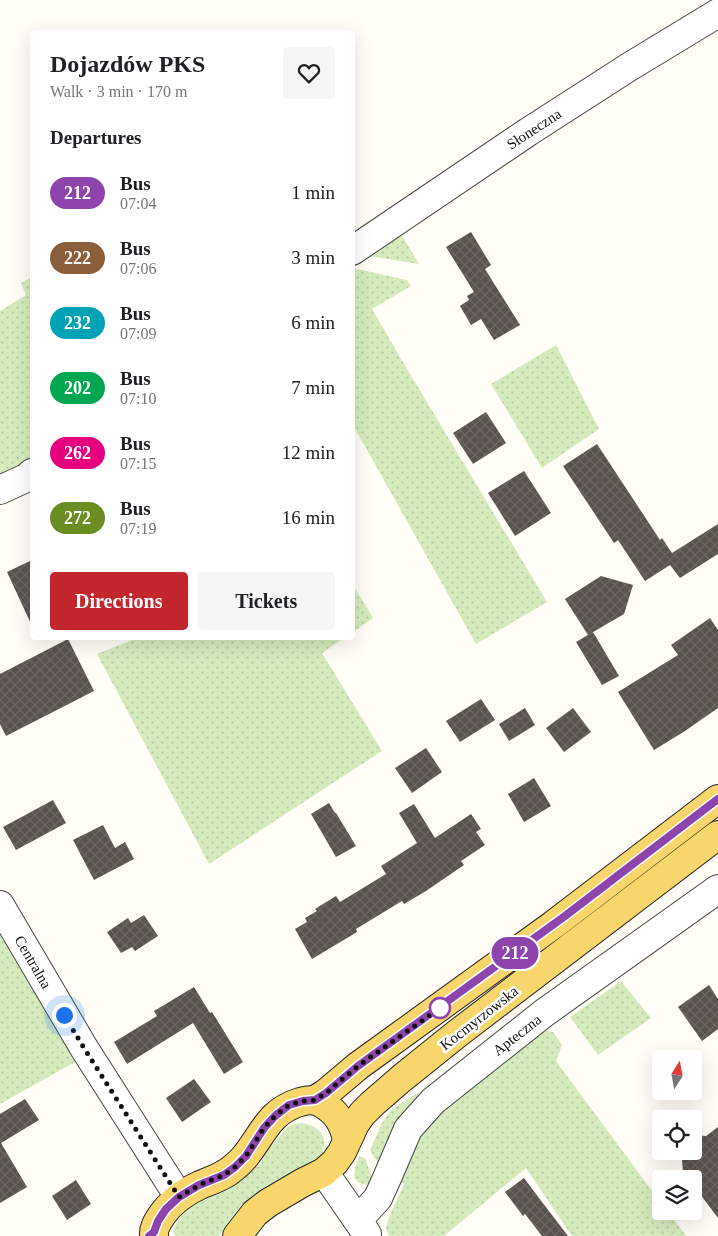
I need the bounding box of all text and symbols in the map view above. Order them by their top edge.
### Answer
button: heart [283,47,335,99]
text: Dojazdów PKS [50,51,205,77]
text: Walk · 3 min · 170 m [50,83,187,100]
street label: Słoneczna [504,105,564,152]
text: Departures [50,127,141,148]
text: Bus [120,173,151,194]
text: 1 min [291,182,335,203]
text: 212 [64,183,91,203]
text: 07:04 [120,195,156,212]
text: Bus [120,238,151,259]
text: 3 min [291,247,335,268]
text: 222 [64,248,91,268]
text: 07:06 [120,260,156,277]
text: Bus [120,303,151,324]
text: 6 min [291,312,335,333]
text: 232 [64,313,91,333]
text: 07:09 [120,325,156,342]
text: Bus [120,368,151,389]
text: 7 min [291,377,335,398]
text: 202 [64,378,91,398]
text: 07:10 [120,390,156,407]
text: Bus [120,433,151,454]
text: 12 min [282,442,335,463]
text: 262 [64,443,91,463]
text: 07:15 [120,455,156,472]
text: Bus [120,498,151,519]
text: 16 min [282,507,335,528]
text: 272 [64,508,91,528]
text: 07:19 [120,520,156,537]
button: Directions [50,572,188,630]
button: Tickets [198,572,335,630]
street label: Centralna [11,933,55,992]
line badge: 212 [486,937,544,969]
text: 212 [502,943,529,963]
street label: Kocmyrzowska [437,983,521,1053]
unlabelled marker [429,997,451,1019]
your location [52,1003,77,1028]
street label: Apteczna [490,1011,545,1059]
north arrow [652,1050,702,1100]
map controls [652,1050,702,1220]
button: locate [652,1110,702,1160]
button: layers [652,1170,702,1220]

